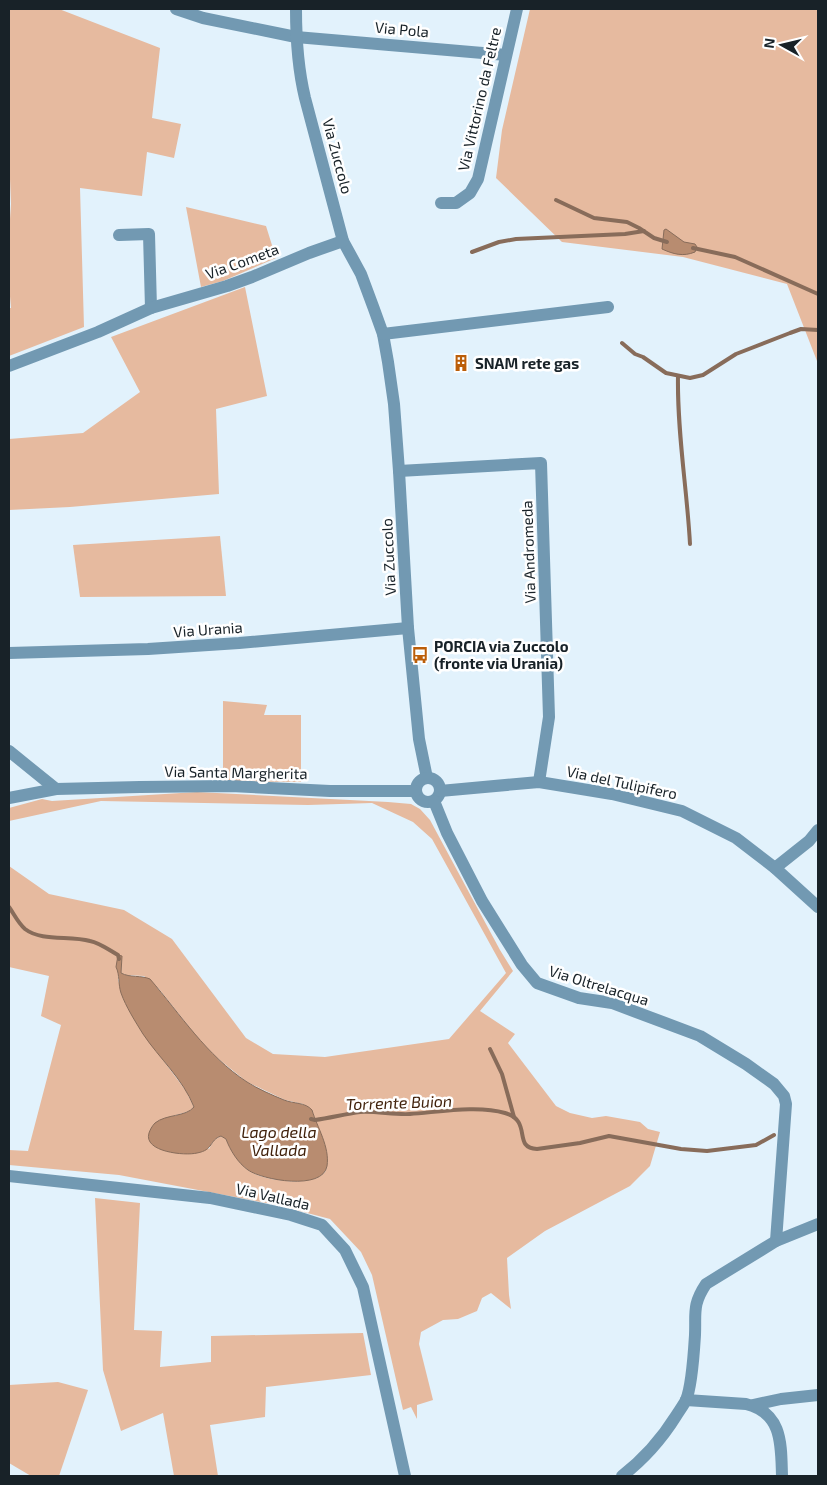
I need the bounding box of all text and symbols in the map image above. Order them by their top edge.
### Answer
street label: Via Pola [374,18,430,40]
north arrow [757,20,807,70]
street label: Via Vittorino da Feltre [454,25,504,173]
text: N [760,37,778,49]
street label: Via Zuccolo [319,116,357,196]
street label: Via Cometa [203,239,281,283]
building icon: SNAM rete gas [451,353,471,373]
place label: SNAM rete gas [475,354,579,372]
street label: Via Andromeda [517,500,539,604]
street label: Via Zuccolo [377,518,399,596]
street label: Via Urania [173,618,243,640]
place label: PORCIA via Zuccolo (fronte via Urania) [434,637,569,672]
bus stop icon: PORCIA via Zuccolo (fronte via Urania) [410,645,430,665]
street label: Via del Tulipifero [565,761,679,803]
street label: Via Santa Margherita [164,762,308,782]
street label: Via Oltrelacqua [547,961,651,1009]
water label: Torrente Buion [346,1091,452,1113]
water label: Lago della Vallada [241,1122,317,1159]
street label: Via Vallada [234,1179,312,1213]

